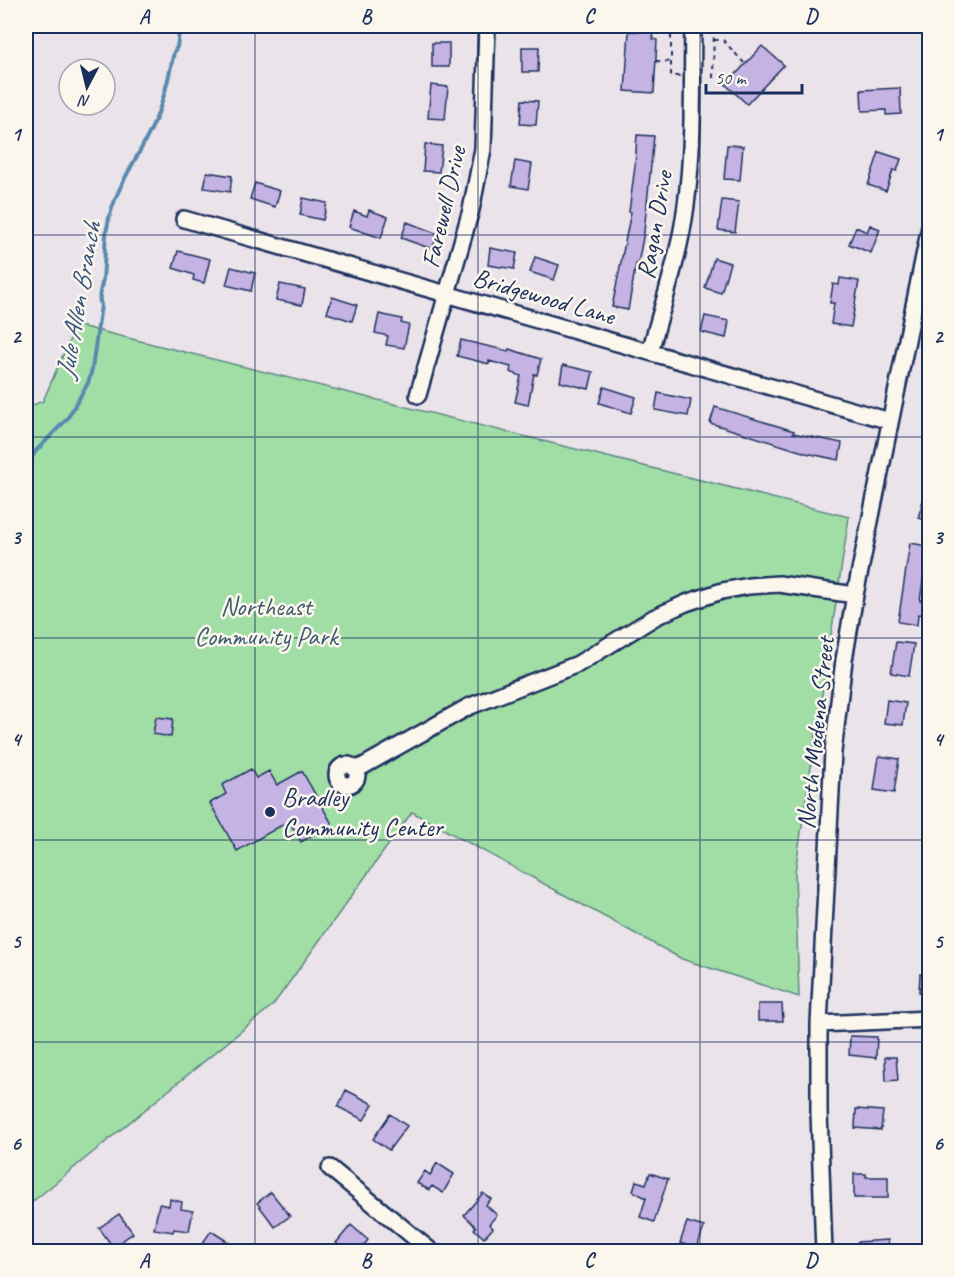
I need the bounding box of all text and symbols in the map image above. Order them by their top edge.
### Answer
text: A [139,4,151,29]
text: B [361,4,373,29]
text: C [584,4,596,29]
text: D [805,4,819,29]
north arrow [57,57,117,117]
scale bar [706,57,802,95]
text: 50 m [715,67,748,89]
text: N [76,90,91,111]
text: 1 [12,122,23,147]
text: 1 [934,122,945,147]
street label: Farewell Drive [414,142,474,271]
street label: Ragan Drive [629,166,681,282]
water label: Jule Allen Branch [47,218,109,382]
street label: Bridgewood Lane [469,261,620,333]
text: 2 [12,324,23,349]
text: 2 [934,324,945,349]
text: 3 [12,525,23,550]
text: 3 [934,525,945,550]
park label: Northeast Community Park [194,590,340,653]
street label: North Modena Street [789,633,842,831]
text: 4 [12,727,24,752]
text: 4 [934,727,946,752]
place label: Bradley Community Center [282,781,444,844]
marker: Bradley Community Center [263,805,277,819]
text: 5 [12,929,23,954]
text: 5 [934,929,945,954]
text: 6 [11,1131,22,1156]
text: 6 [933,1131,944,1156]
text: A [139,1248,151,1273]
text: B [361,1248,373,1273]
text: C [584,1248,596,1273]
text: D [805,1248,819,1273]

